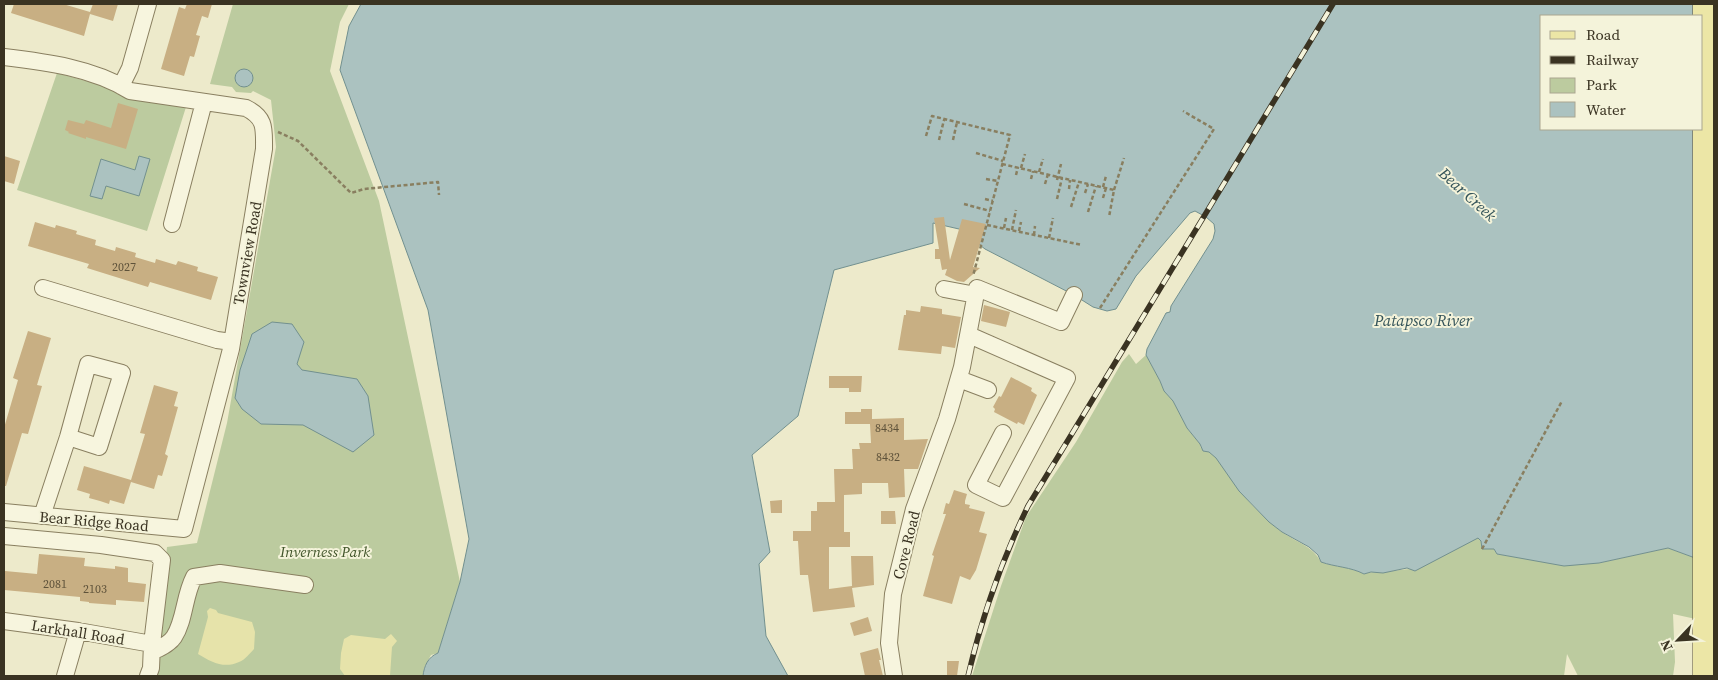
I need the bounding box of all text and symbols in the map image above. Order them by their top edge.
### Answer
legend [1540,15,1703,130]
text: Road [1586,24,1620,45]
text: Railway [1586,49,1639,70]
text: Park [1586,74,1618,95]
text: Water [1586,99,1627,120]
water label: Bear Creek [1434,162,1502,226]
street label: Townview Road [228,199,267,306]
house number: 2027 [112,259,136,275]
water label: Patapsco River [1373,309,1472,331]
house number: 8434 [875,420,899,436]
house number: 8432 [876,449,900,465]
street label: Bear Ridge Road [38,506,150,536]
street label: Cove Road [887,508,925,582]
park label: Inverness Park [279,541,371,562]
house number: 2081 [43,576,67,592]
house number: 2103 [83,581,107,597]
street label: Larkhall Road [30,614,127,650]
north arrow [1653,615,1703,665]
text: N [1655,637,1677,654]

